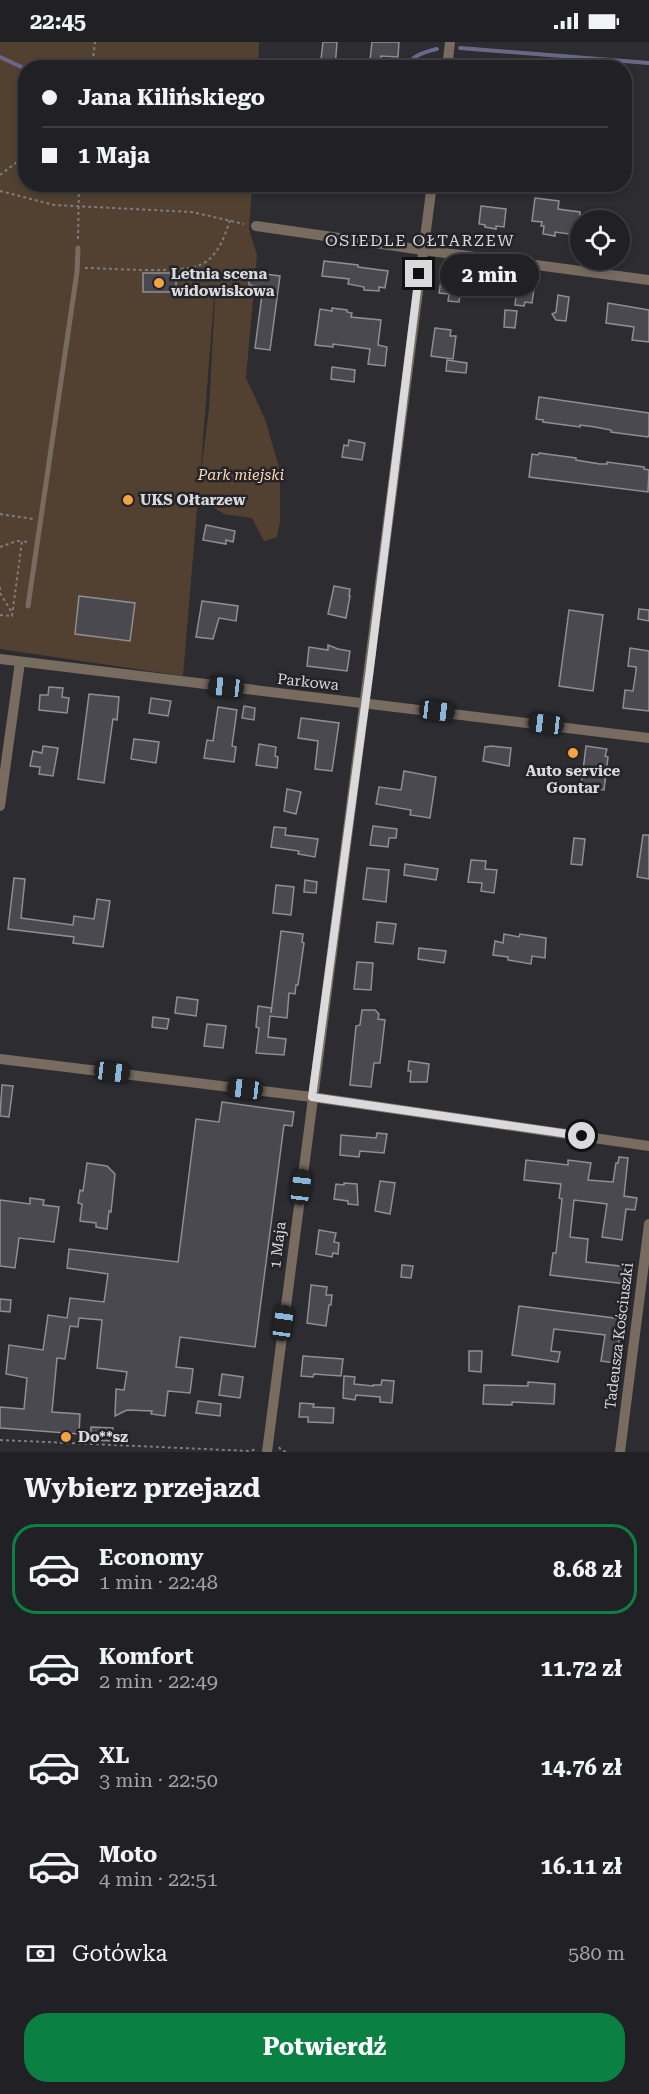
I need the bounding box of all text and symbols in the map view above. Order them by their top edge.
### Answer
text: 22:45 [30,9,86,34]
text: Jana Kilińskiego [78,85,265,110]
text: 1 Maja [78,143,150,168]
map controls [570,210,630,270]
button: locate [570,210,630,270]
district label: OSIEDLE OŁTARZEW [325,231,515,250]
callout: 2 min [440,253,539,295]
route end [405,260,432,287]
text: 2 min [462,263,517,287]
place label: Letnia scena widowiskowa [171,265,275,300]
marker: Letnia scena widowiskowa [152,276,166,290]
park label: Park miejski [197,466,284,484]
place label: UKS Ołtarzew [140,491,246,509]
marker: UKS Ołtarzew [121,493,135,507]
street label: Parkowa [276,670,340,694]
car [207,676,245,698]
car [418,700,456,722]
car [527,713,565,735]
marker: Auto service Gontar [566,746,580,760]
place label: Auto service Gontar [526,762,621,797]
car [93,1061,131,1083]
car [226,1078,264,1100]
route start [568,1122,595,1149]
car [290,1168,312,1206]
street label: 1 Maja [266,1221,290,1269]
street label: Tadeusza Kościuszki [601,1261,637,1411]
car [272,1304,294,1342]
place label: Do**sz [78,1428,128,1446]
marker: Do**sz [59,1430,73,1444]
text: Wybierz przejazd [24,1472,260,1504]
icon: car [27,1542,81,1596]
text: Economy [99,1545,203,1570]
text: 8.68 zł [553,1557,622,1582]
text: 1 min · 22:48 [99,1570,218,1594]
icon: car [27,1641,81,1695]
text: Komfort [99,1644,194,1669]
text: 11.72 zł [541,1656,622,1681]
text: 2 min · 22:49 [99,1669,218,1693]
icon: car [27,1740,81,1794]
text: XL [99,1743,129,1768]
text: 14.76 zł [541,1755,622,1780]
text: 3 min · 22:50 [99,1768,218,1792]
icon: car [27,1839,81,1893]
text: Moto [99,1842,157,1867]
text: 16.11 zł [541,1854,622,1879]
text: 4 min · 22:51 [99,1867,218,1891]
icon: cash [24,1937,57,1970]
text: Gotówka [72,1941,167,1966]
text: 580 m [568,1941,625,1965]
button: Potwierdź [24,2013,625,2082]

